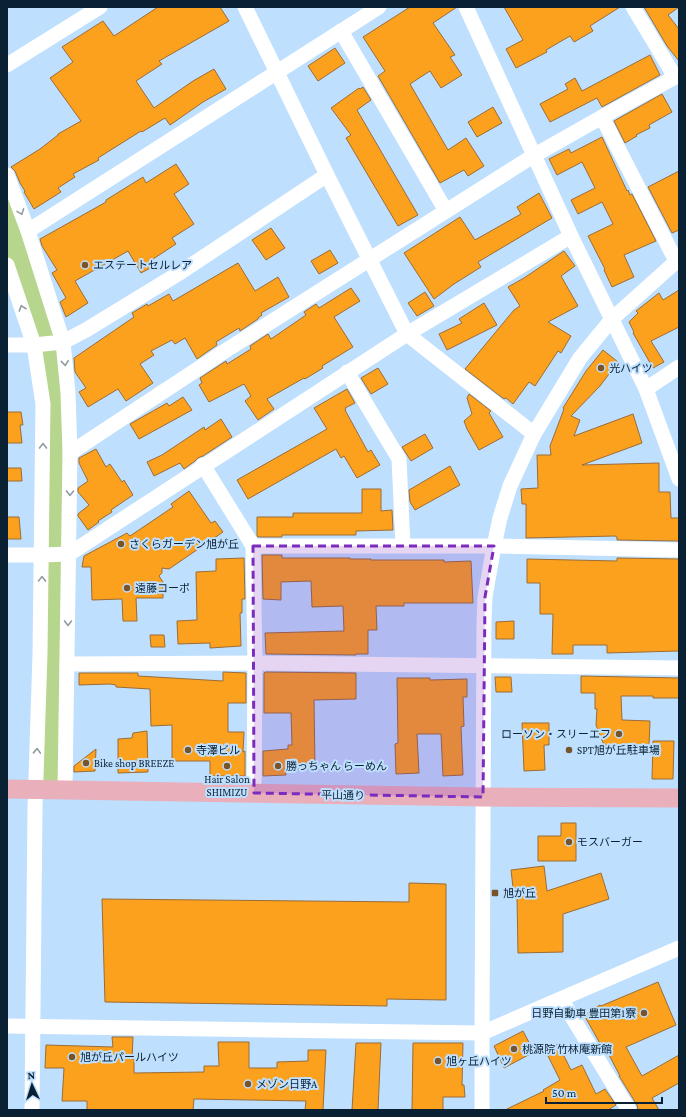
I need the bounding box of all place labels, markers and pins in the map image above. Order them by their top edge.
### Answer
place label: エステートセルレア [93,259,192,271]
marker: エステートセルレア [80,260,90,270]
place label: 光ハイツ [609,362,653,374]
marker: 光ハイツ [596,363,606,373]
place label: さくらガーデン旭が丘 [129,538,239,550]
marker: さくらガーデン旭が丘 [116,539,126,549]
place label: 遠藤コーポ [135,582,190,594]
marker: 遠藤コーポ [122,583,132,593]
place label: ローソン・スリーエフ [501,728,611,740]
marker: ローソン・スリーエフ [614,729,624,739]
place label: 寺澤ビル [196,744,240,756]
place label: SPT旭が丘駐車場 [577,744,660,756]
marker: 寺澤ビル [183,745,193,755]
marker: SPT旭が丘駐車場 [564,745,574,755]
place label: Bike shop BREEZE [94,757,174,770]
marker: Bike shop BREEZE [81,758,91,768]
place label: 勝っちゃん らーめん [286,760,387,772]
marker: Hair Salon SHIMIZU [222,761,232,771]
marker: 勝っちゃん らーめん [273,761,283,771]
place label: Hair Salon SHIMIZU [204,773,250,798]
place label: モスバーガー [577,836,643,848]
marker: モスバーガー [564,837,574,847]
place label: 旭が丘 [503,887,536,899]
marker: 旭が丘 [490,888,500,898]
place label: 日野自動車 豊田第1寮 [531,1007,636,1019]
marker: 日野自動車 豊田第1寮 [639,1008,649,1018]
place label: 桃源院 竹林庵新館 [522,1043,612,1055]
marker: 桃源院 竹林庵新館 [509,1044,519,1054]
place label: 旭が丘パールハイツ [80,1051,179,1063]
marker: 旭が丘パールハイツ [67,1052,77,1062]
place label: 旭ヶ丘ハイツ [446,1055,512,1067]
marker: 旭ヶ丘ハイツ [433,1056,443,1066]
place label: メゾン日野A [256,1078,318,1090]
marker: メゾン日野A [243,1079,253,1089]

